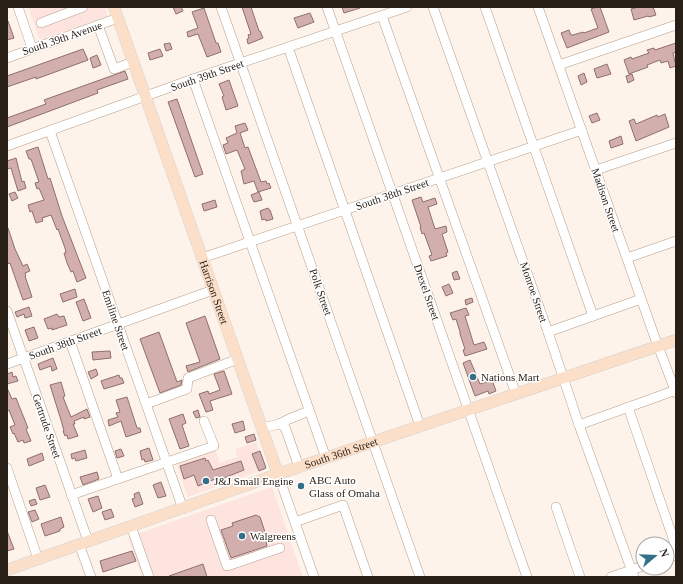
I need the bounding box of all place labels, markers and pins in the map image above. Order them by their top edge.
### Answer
place label: Nations Mart [481,371,539,383]
marker: Nations Mart [468,372,478,382]
place label: ABC Auto Glass of Omaha [309,474,380,499]
place label: J&J Small Engine [214,475,294,487]
marker: J&J Small Engine [201,476,211,486]
marker: ABC Auto Glass of Omaha [296,481,306,491]
place label: Walgreens [250,530,296,542]
marker: Walgreens [237,531,247,541]

